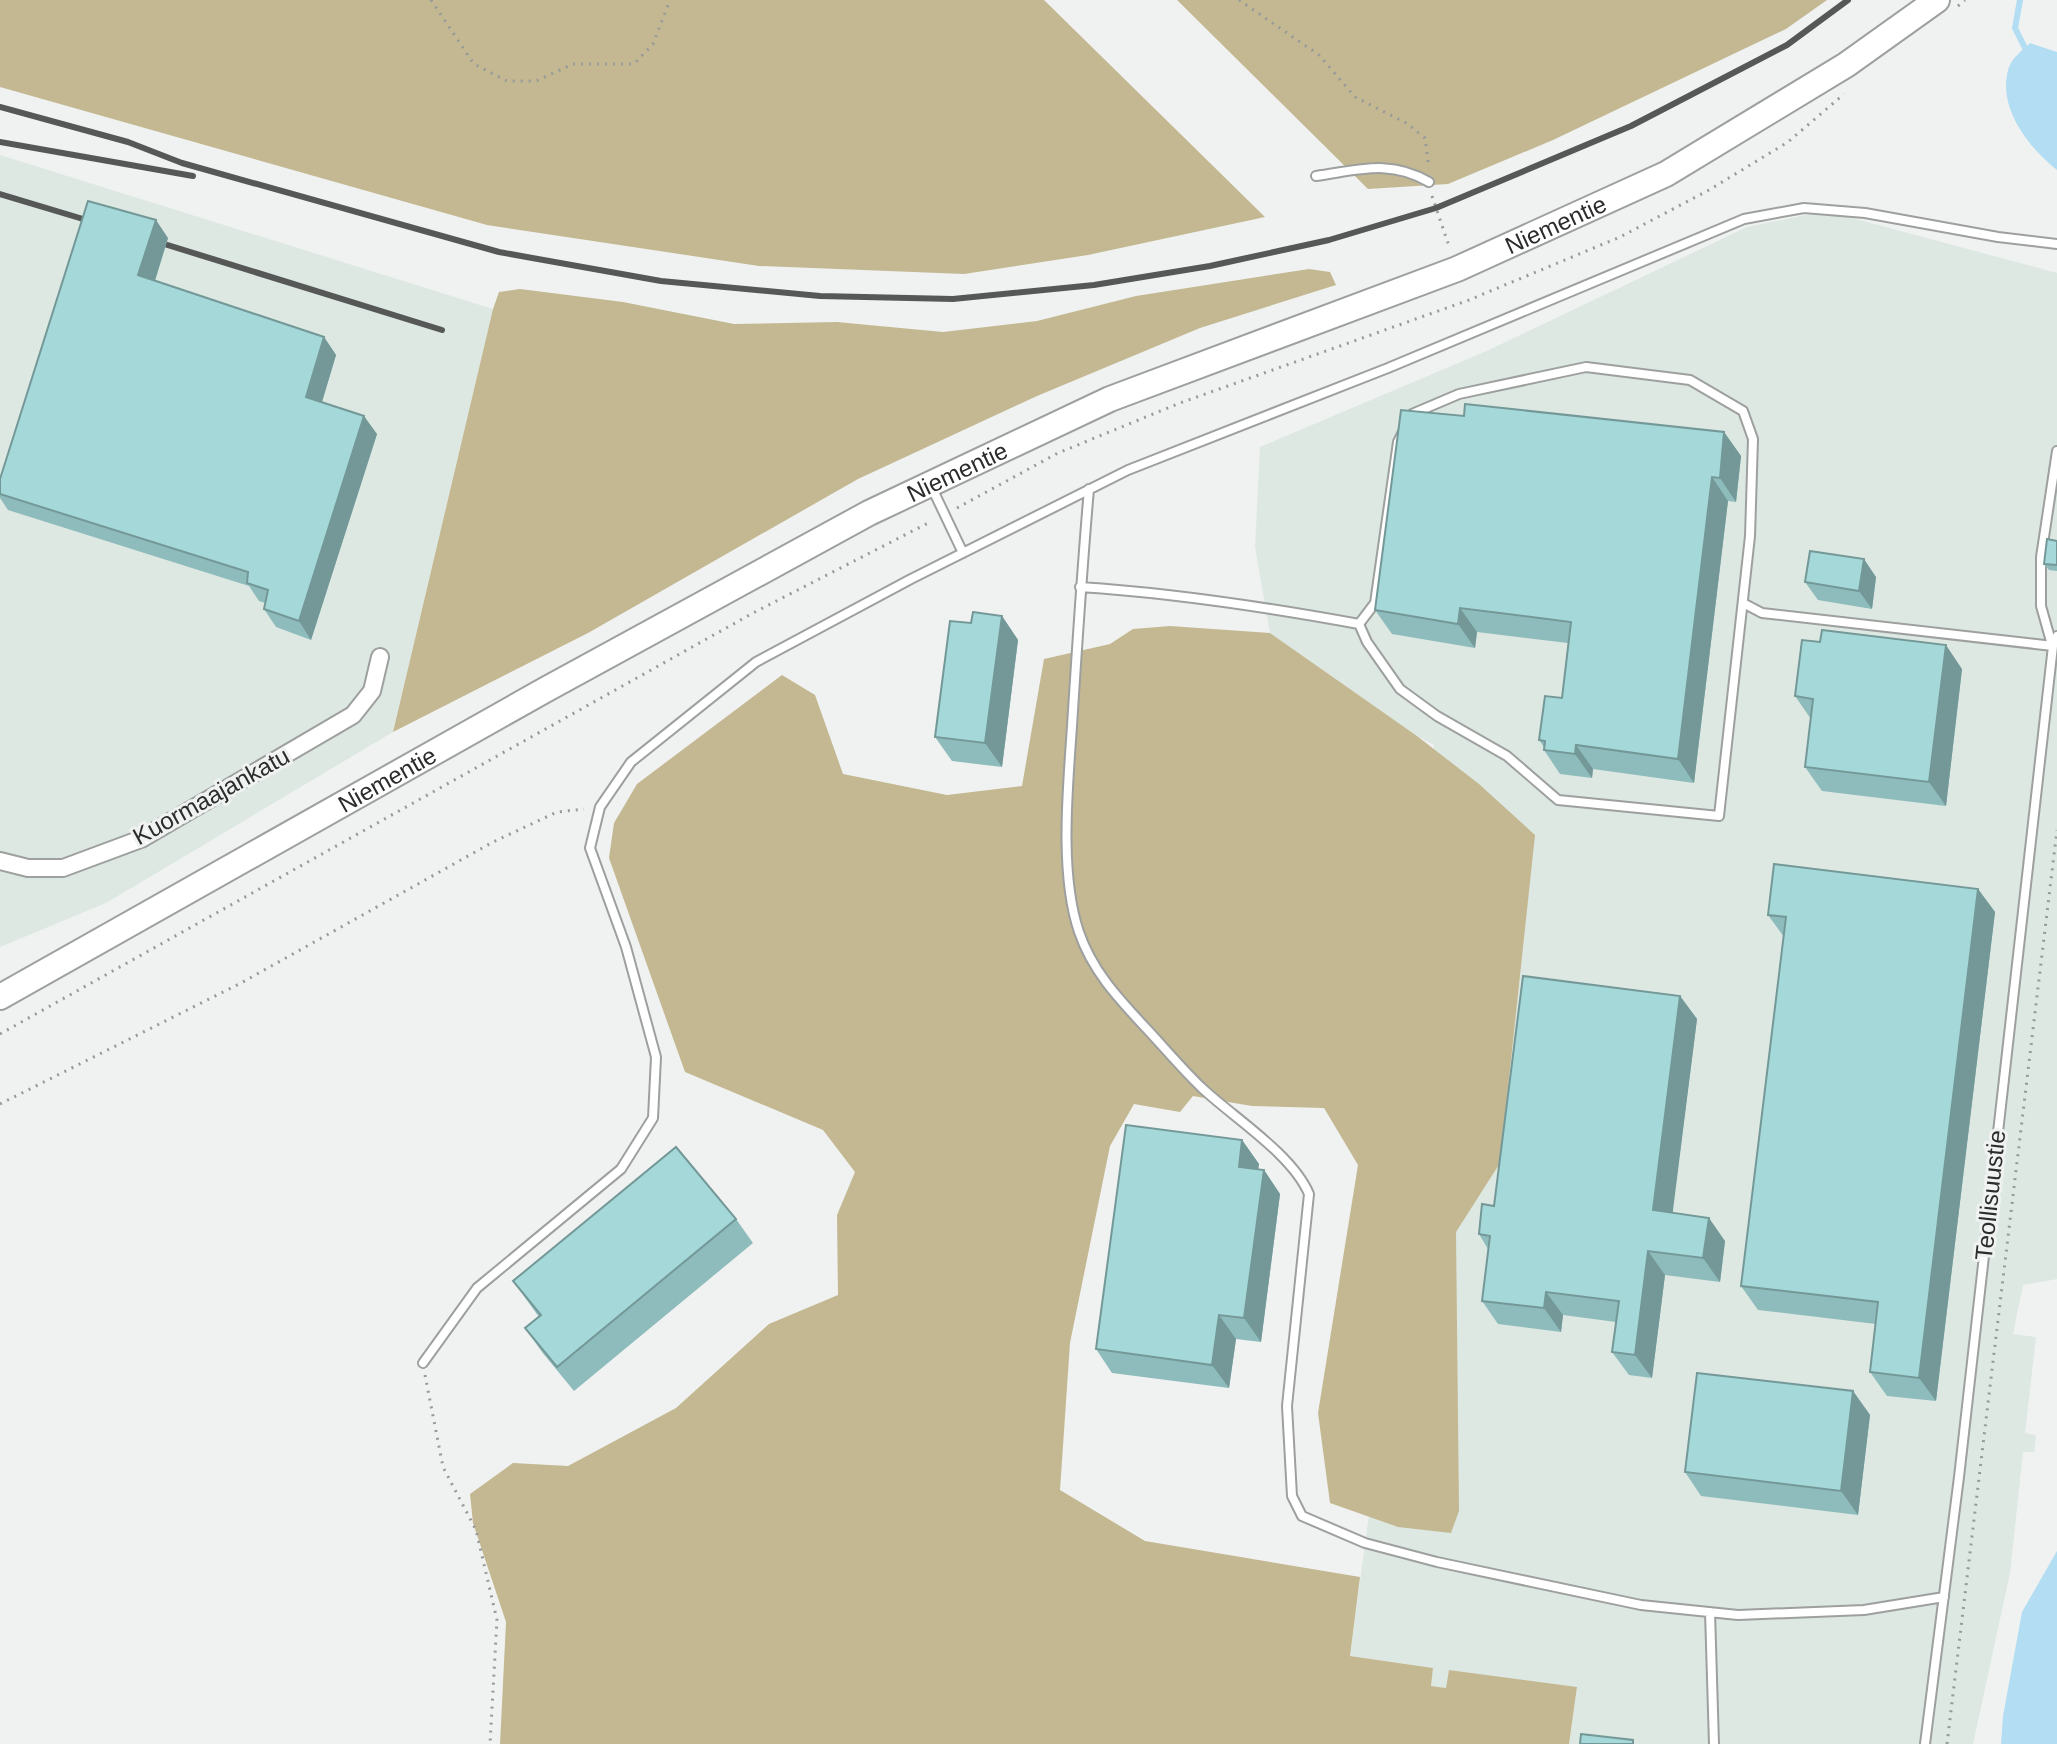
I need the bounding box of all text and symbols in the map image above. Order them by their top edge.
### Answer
street label: Niementie [1501,190,1610,259]
street label: Niementie [902,436,1012,507]
street label: Niementie [333,741,441,817]
street label: Kuormaajankatu [128,742,294,850]
street label: Teollisuustie [1970,1129,2010,1261]

